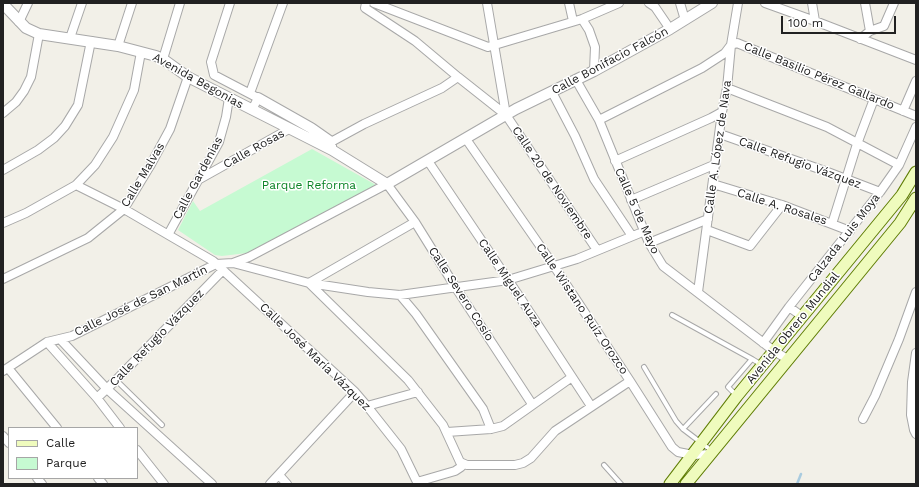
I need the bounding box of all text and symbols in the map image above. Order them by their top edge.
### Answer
scale bar [783,8,898,34]
text: 100 m [788,16,823,30]
street label: Calle Bonifacio Falcón [549,24,671,98]
street label: Calle Basilio Pérez Gallardo [742,39,896,113]
street label: Avenida Begonias [150,50,246,112]
street label: Calle A. López de Nava [702,79,734,215]
street label: Calle 20 de Noviembre [509,124,595,242]
street label: Calle Rosas [221,126,287,172]
street label: Calle Gardenias [170,134,226,222]
street label: Calle Refugio Vázquez [737,134,863,192]
street label: Calle Malvas [118,140,168,210]
street label: Calle 5 de Mayo [612,166,662,256]
park label: Parque Reforma [262,178,356,192]
street label: Calle A. Rosales [735,186,829,228]
street label: Calzada Luis Moya [805,191,883,285]
street label: Calle Miguel Auza [475,236,545,330]
street label: Calle Wistano Ruíz Orozco [533,241,631,377]
street label: Calle Severo Cosío [425,244,497,344]
street label: Calle José de San Martín [72,262,210,340]
street label: Avenida Obrero Mundial [743,269,843,387]
street label: Calle Refugio Vázquez [107,286,207,390]
street label: Calle José María Vázquez [256,300,374,414]
legend [8,427,138,479]
text: Calle [46,436,75,450]
text: Parque [46,456,87,470]

